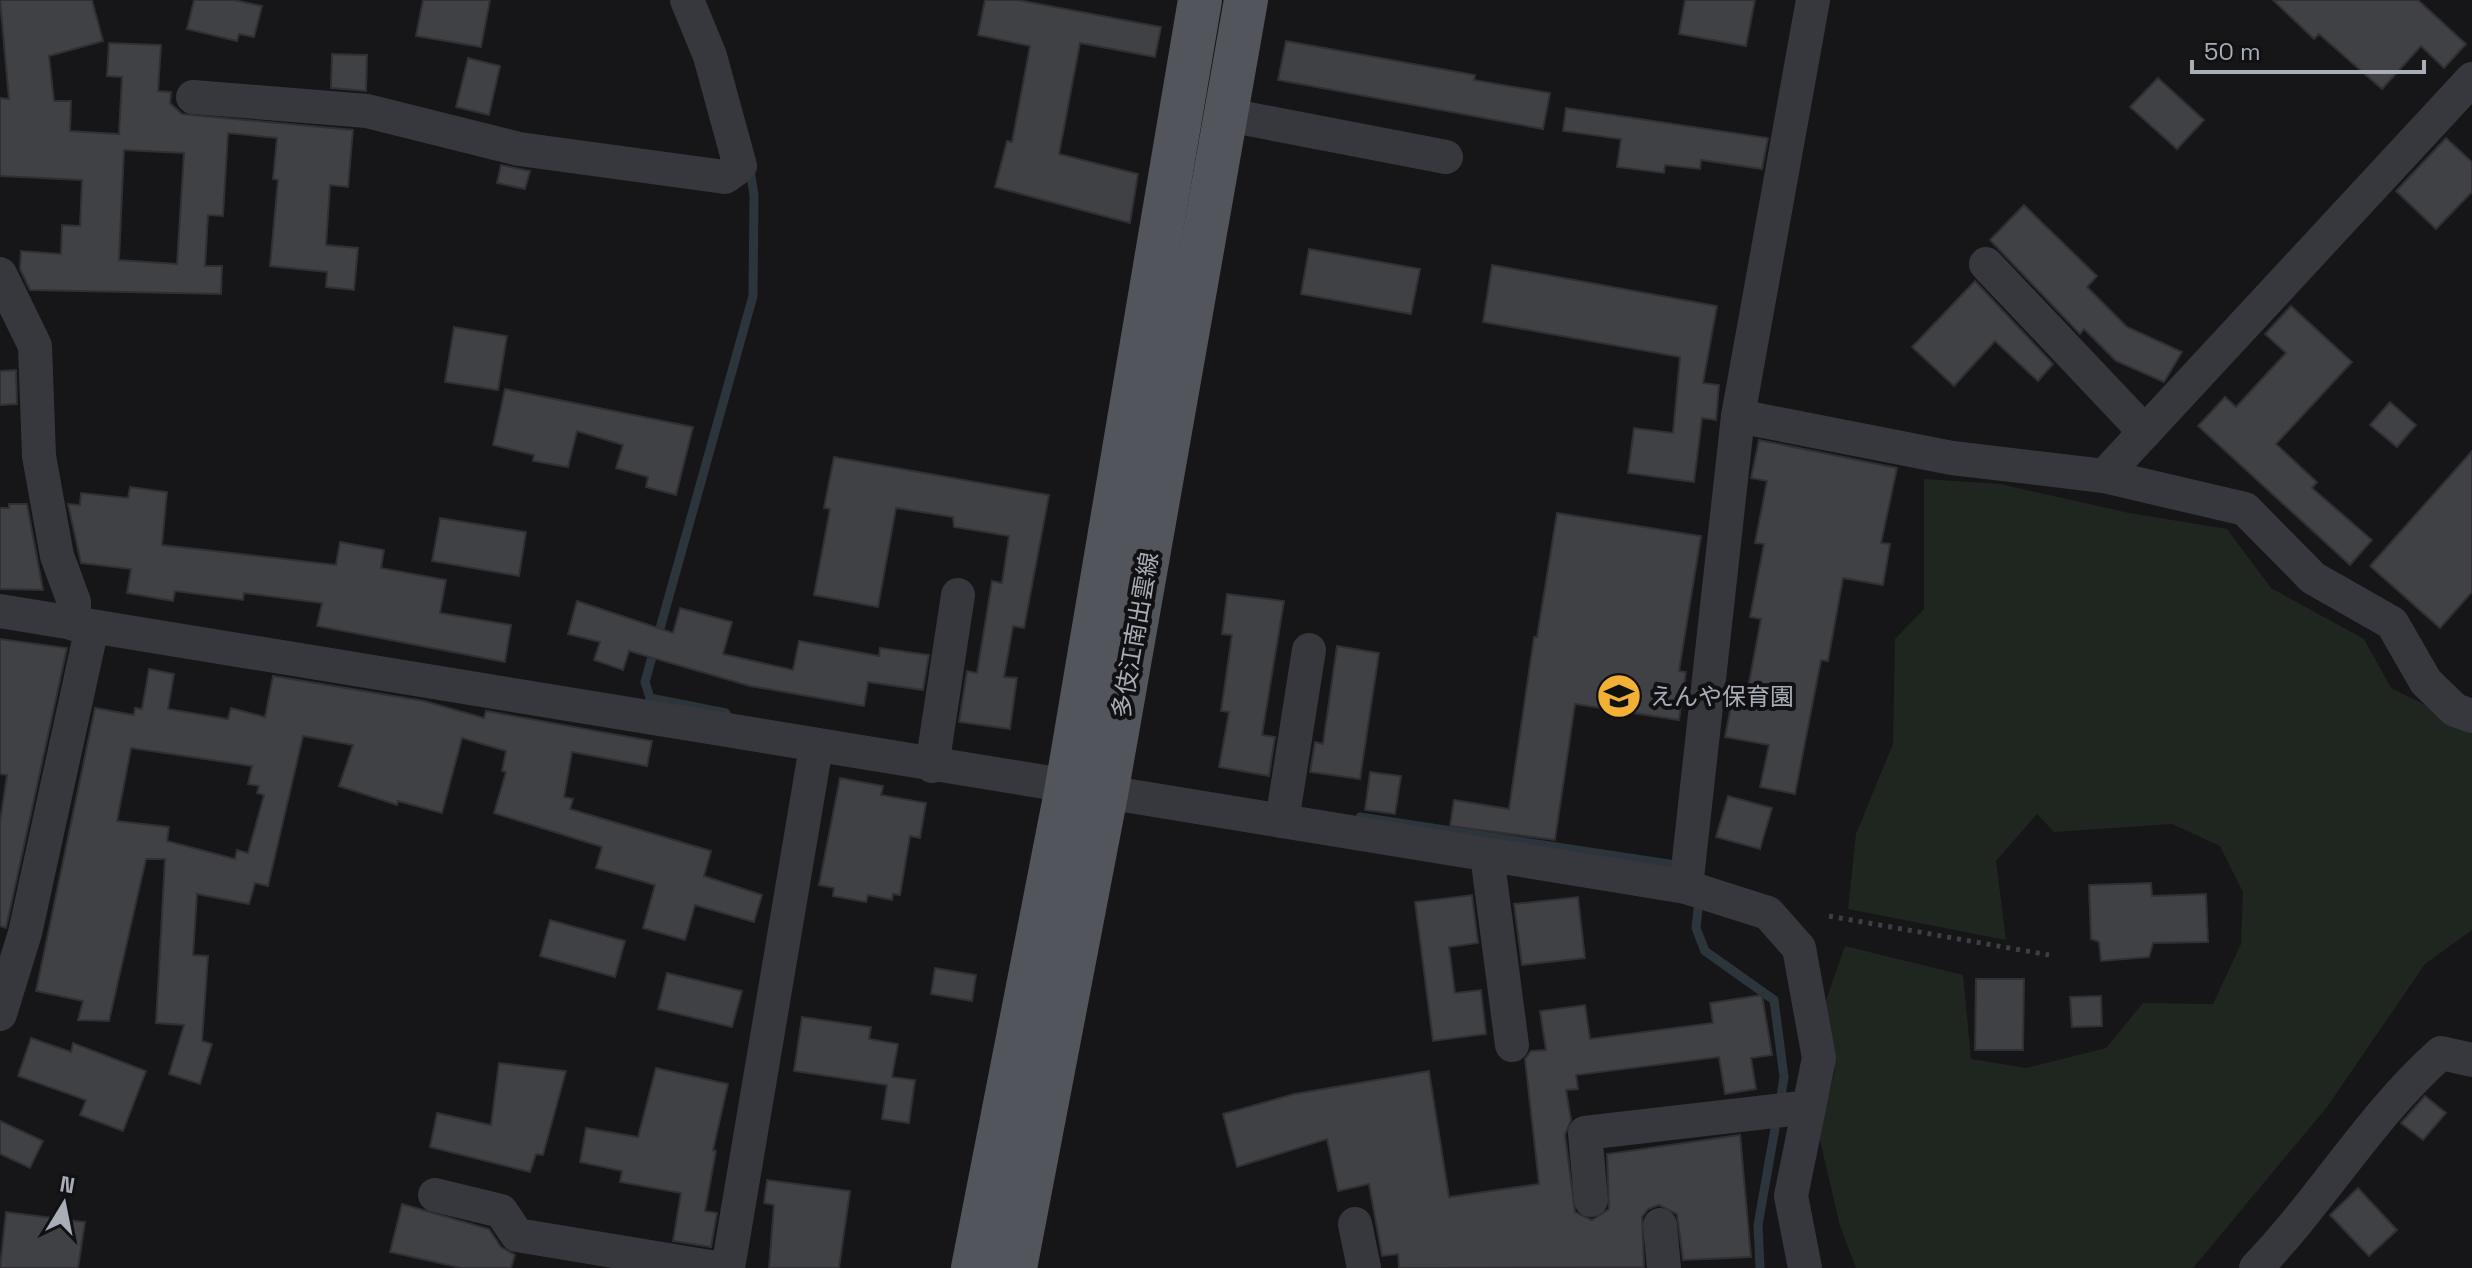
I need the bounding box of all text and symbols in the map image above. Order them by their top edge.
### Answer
scale bar [2192,24,2424,74]
text: 50 m [2204,36,2261,67]
street label: 多伎江南出雲線 [1105,550,1165,720]
school or university icon: えんや保育園 [1595,672,1643,720]
place label: えんや保育園 [1650,681,1794,712]
north arrow [24,1164,104,1244]
text: N [58,1169,77,1199]

